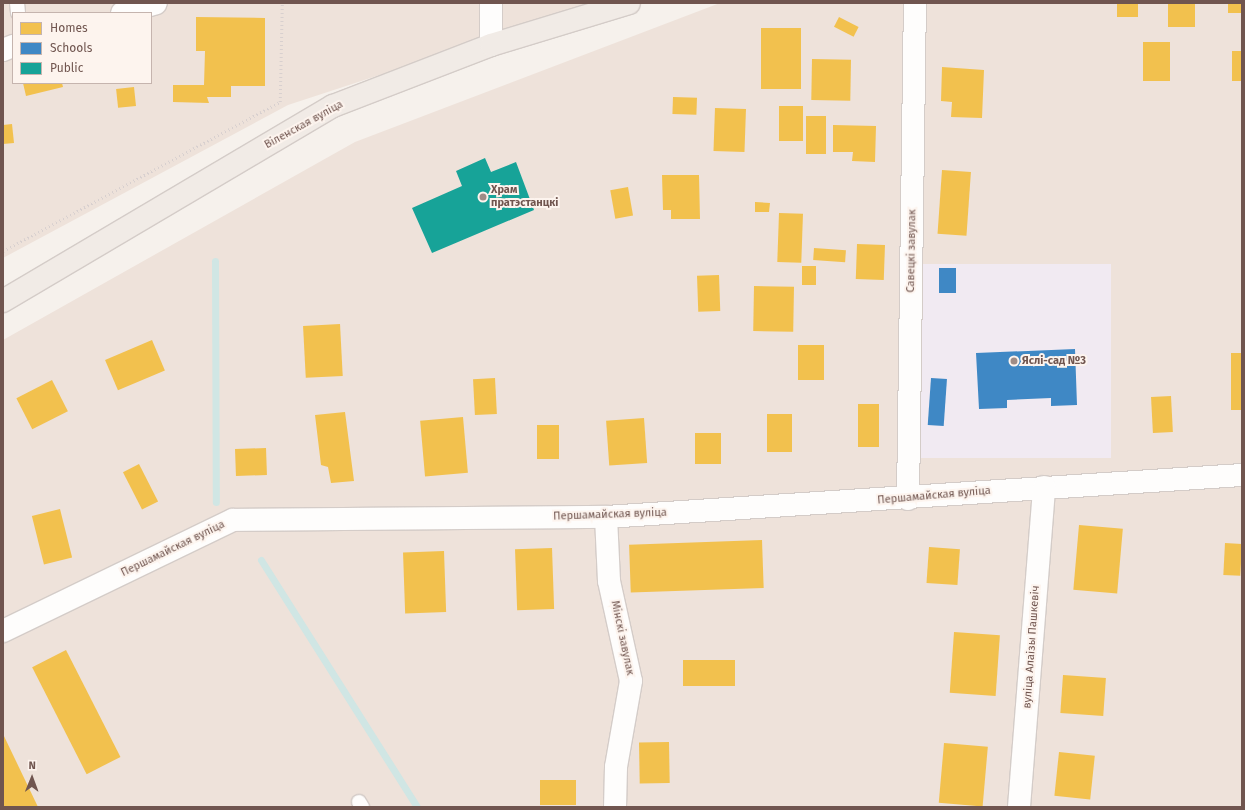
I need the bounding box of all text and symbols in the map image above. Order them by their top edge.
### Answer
legend [12,12,152,84]
text: Homes [50,21,88,35]
text: Schools [50,41,92,55]
text: Public [50,61,83,75]
street label: Віленская вуліца [262,98,346,152]
place label: Храм пратэстанцкі [491,184,558,210]
marker: Храм пратэстанцкі [478,192,488,202]
street label: Савецкі завулак [905,209,919,293]
place label: Яслі-сад №3 [1022,354,1086,368]
marker: Яслі-сад №3 [1009,356,1019,366]
street label: Першамайская вуліца [877,484,991,508]
street label: Першамайская вуліца [553,506,667,524]
street label: Першамайская вуліца [119,518,227,580]
street label: вуліца Алаізы Пашкевіч [1021,585,1043,709]
street label: Мінскі завулак [608,600,636,676]
north arrow [12,758,52,798]
text: N [28,759,36,772]

